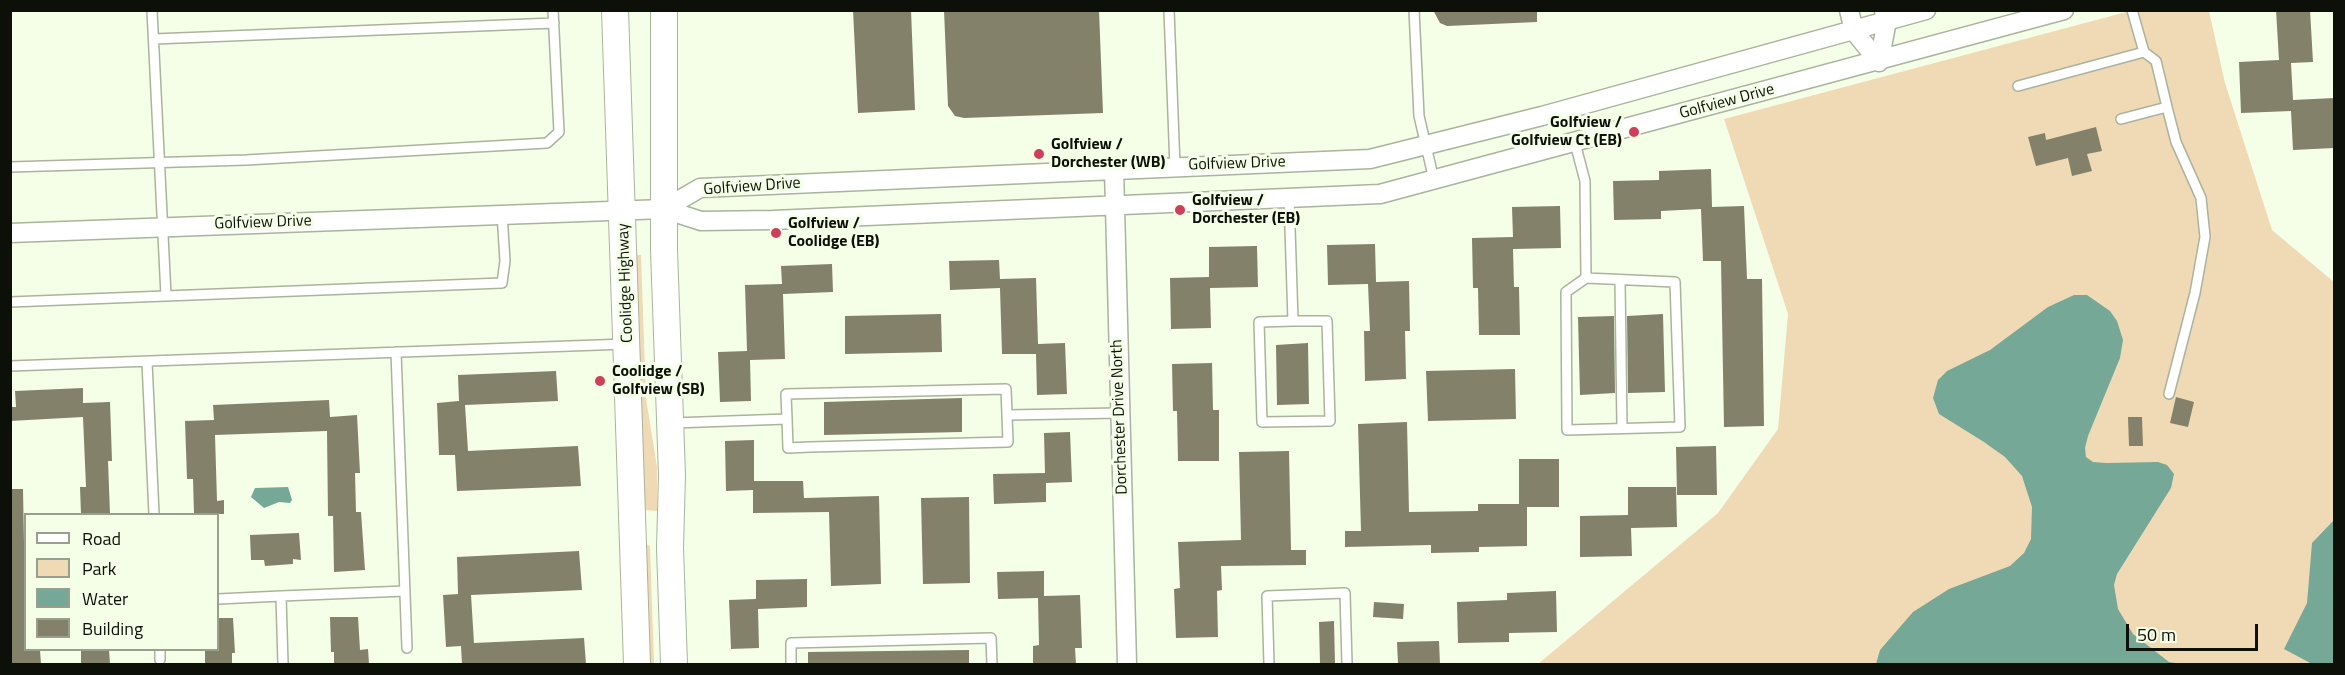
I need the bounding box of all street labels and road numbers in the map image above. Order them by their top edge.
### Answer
street label: Golfview Drive [1678,80,1776,124]
street label: Golfview Drive [1188,153,1286,175]
street label: Golfview Drive [703,174,801,200]
street label: Golfview Drive [214,212,312,234]
street label: Coolidge Highway [614,223,638,343]
street label: Dorchester Drive North [1108,339,1132,495]

